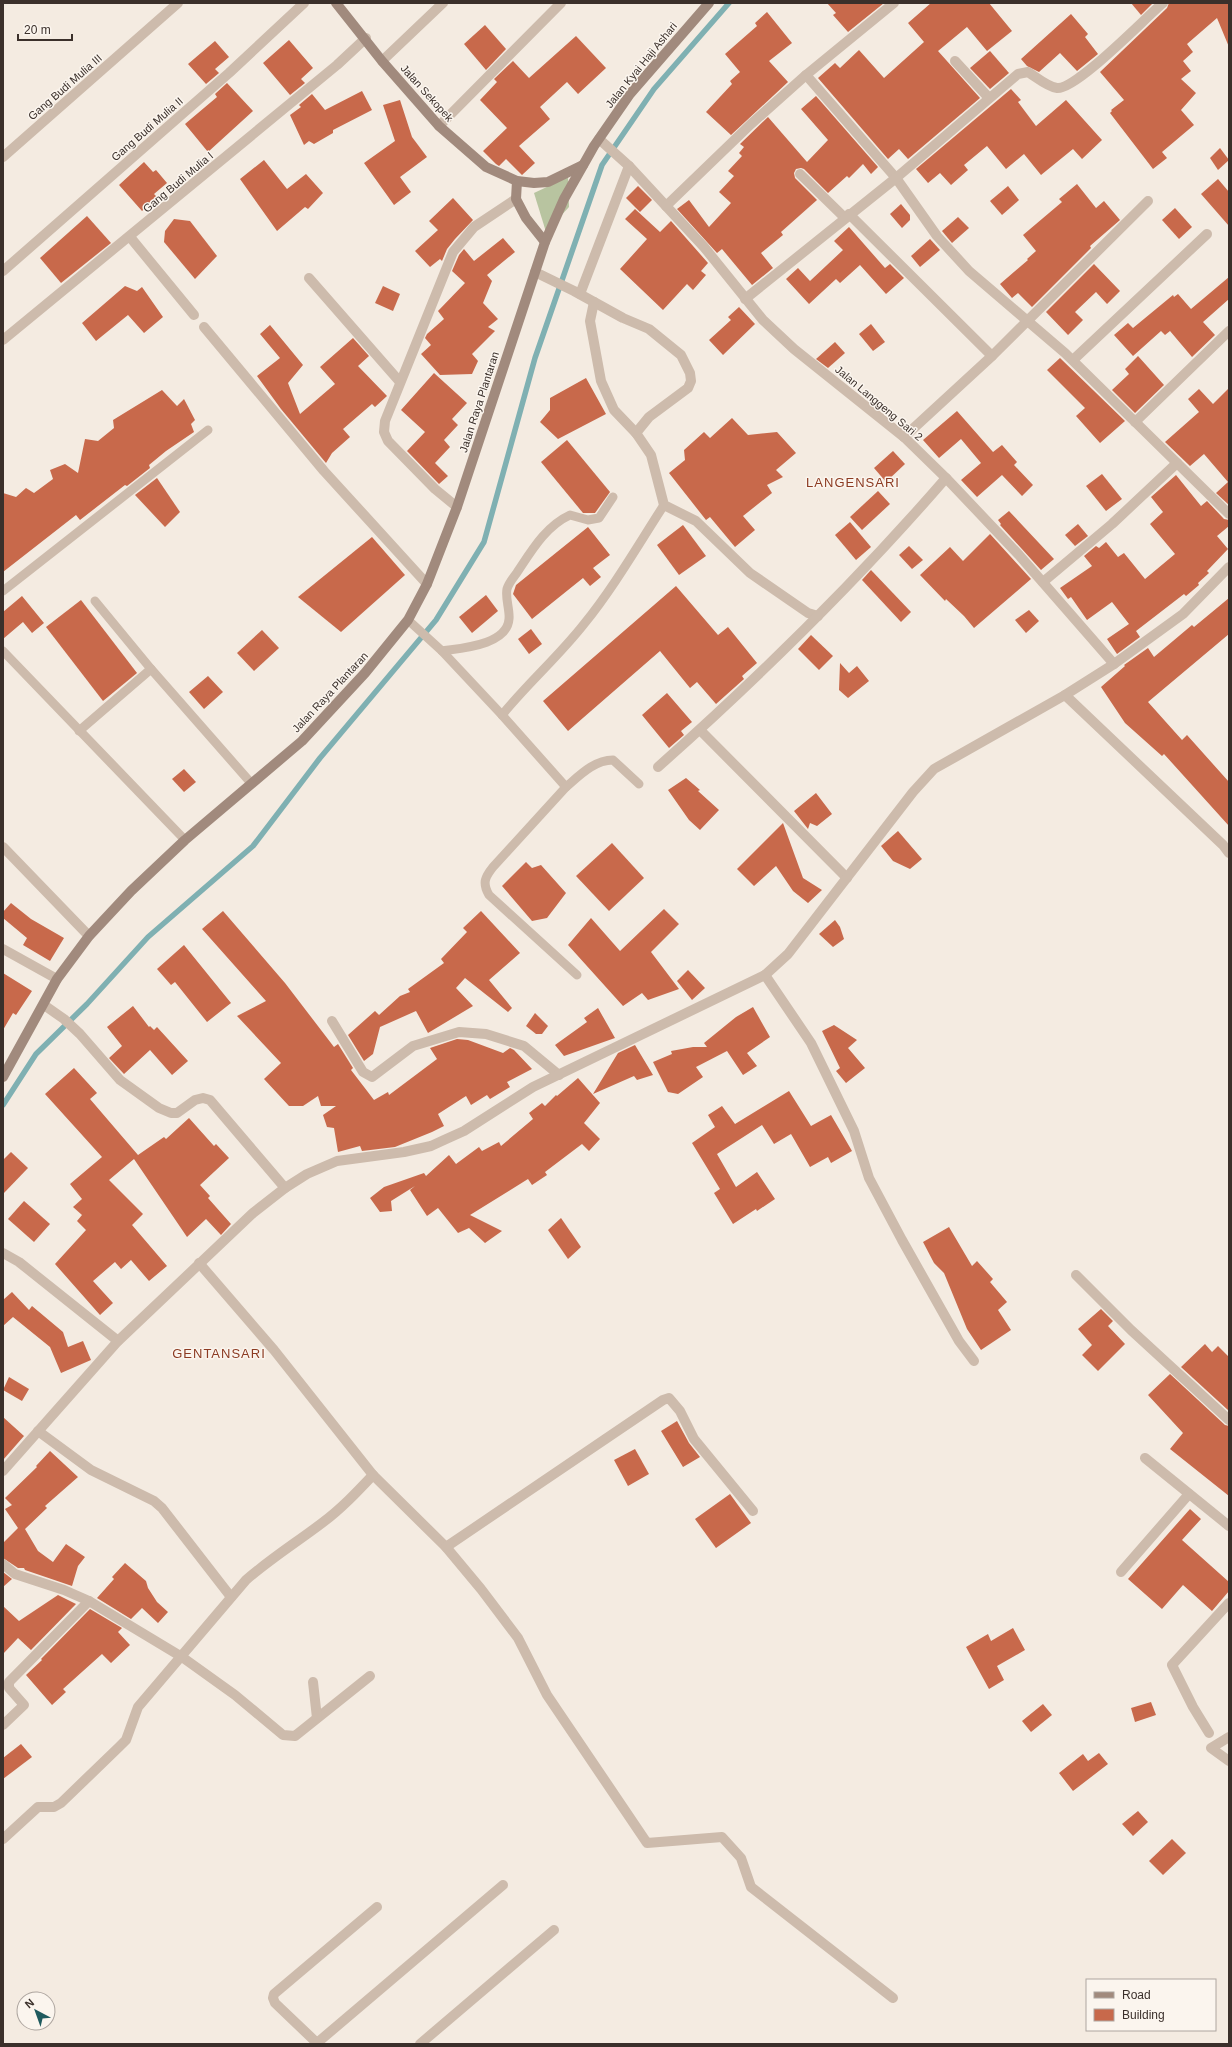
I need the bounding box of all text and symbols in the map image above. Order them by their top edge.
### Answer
scale bar [18,16,72,42]
street label: Jalan Kyai Haji Ashari [603,20,679,110]
text: 20 m [24,23,51,37]
street label: Gang Budi Mulia III [26,52,104,122]
street label: Jalan Sekopek [398,62,456,124]
street label: Gang Budi Mulia II [109,95,185,163]
street label: Gang Budi Mulia I [141,149,215,215]
street label: Jalan Raya Plantaran [457,350,501,454]
street label: Jalan Langgeng Sari 2 [833,363,925,443]
district label: LANGENSARI [806,475,900,490]
street label: Jalan Raya Plantaran [290,649,370,735]
district label: GENTANSARI [172,1346,266,1361]
legend [1086,1979,1216,2031]
text: Road [1122,1988,1151,2002]
north arrow [16,1991,56,2031]
text: N [23,1996,36,2011]
text: Building [1122,2008,1165,2022]

